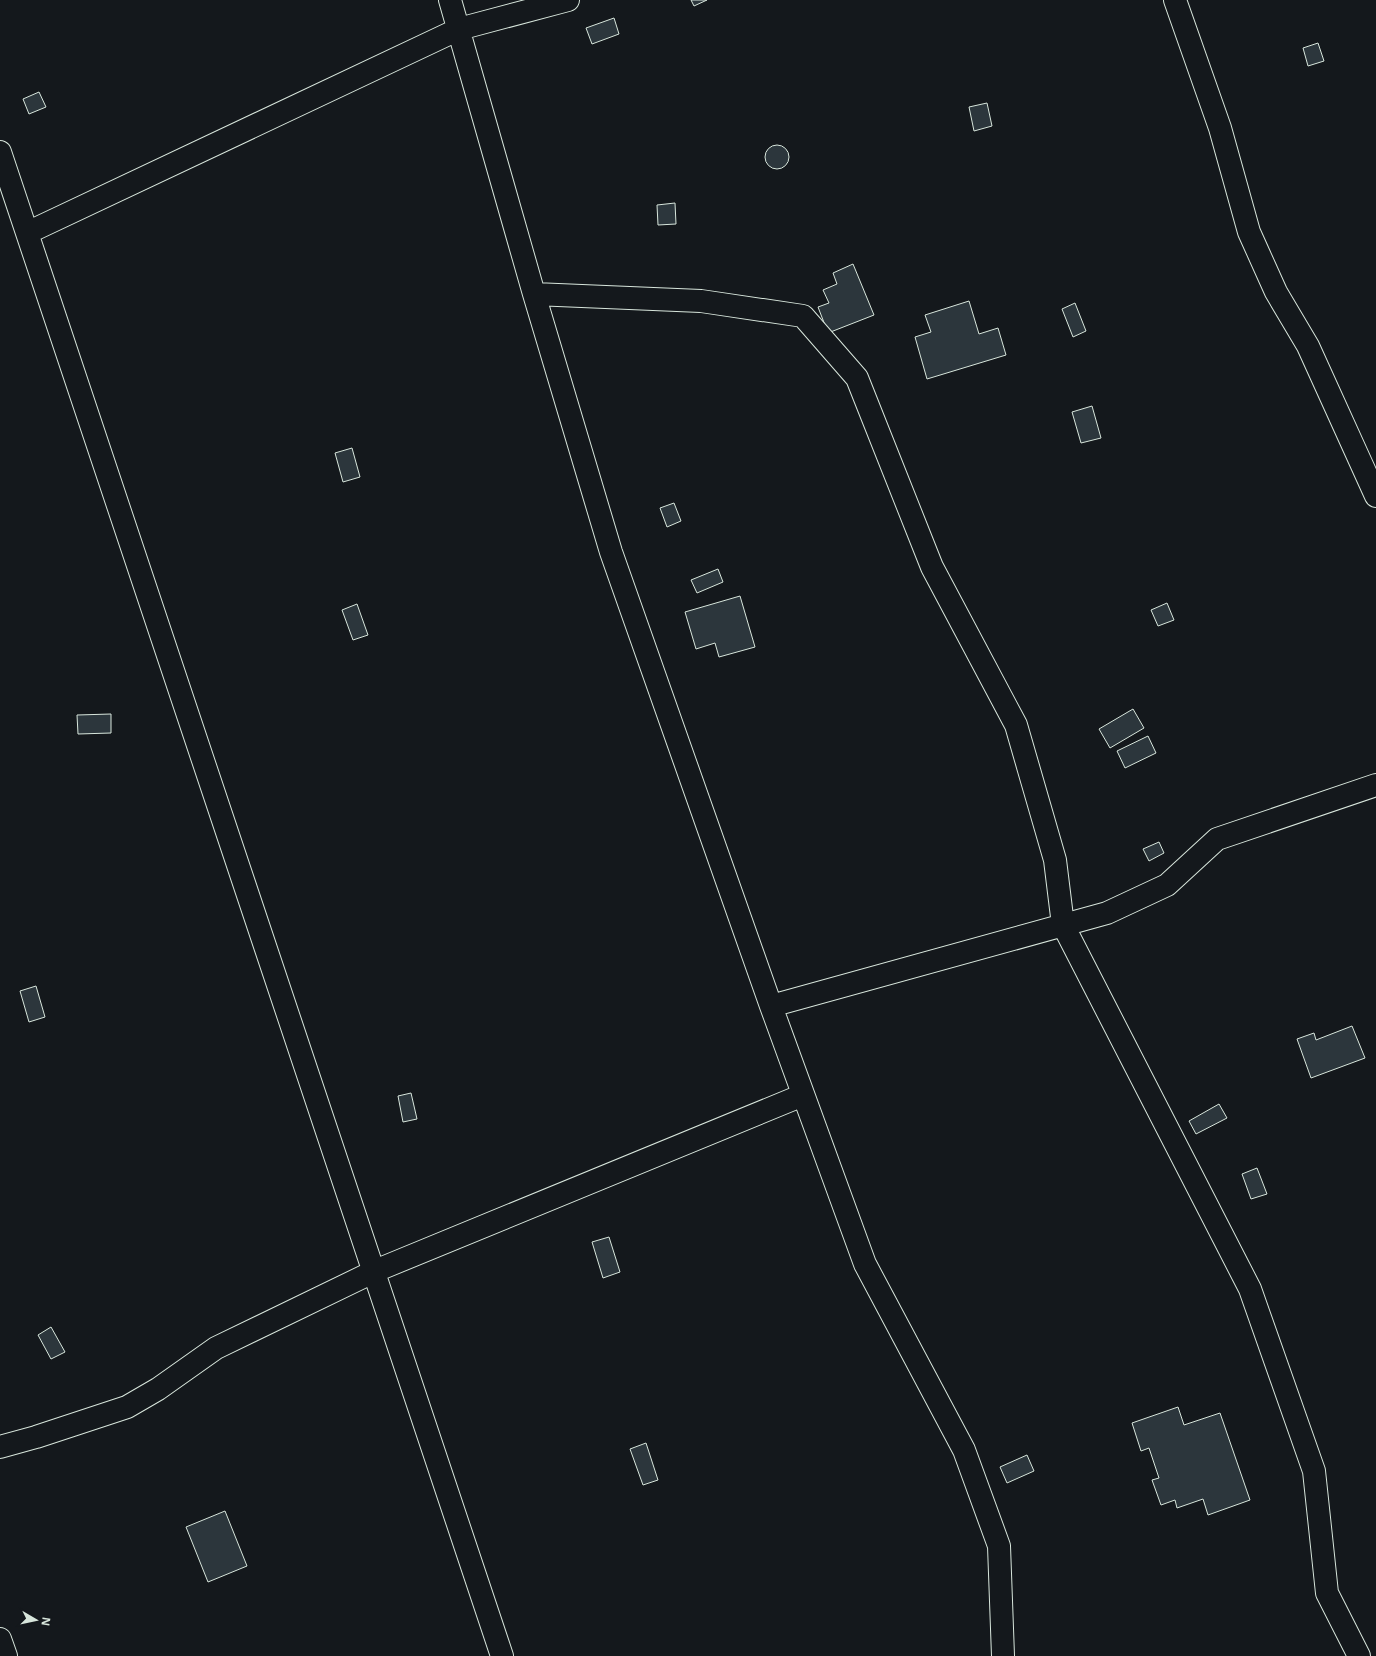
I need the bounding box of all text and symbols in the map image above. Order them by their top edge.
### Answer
north arrow [16,1600,56,1640]
text: N [38,1616,54,1627]

